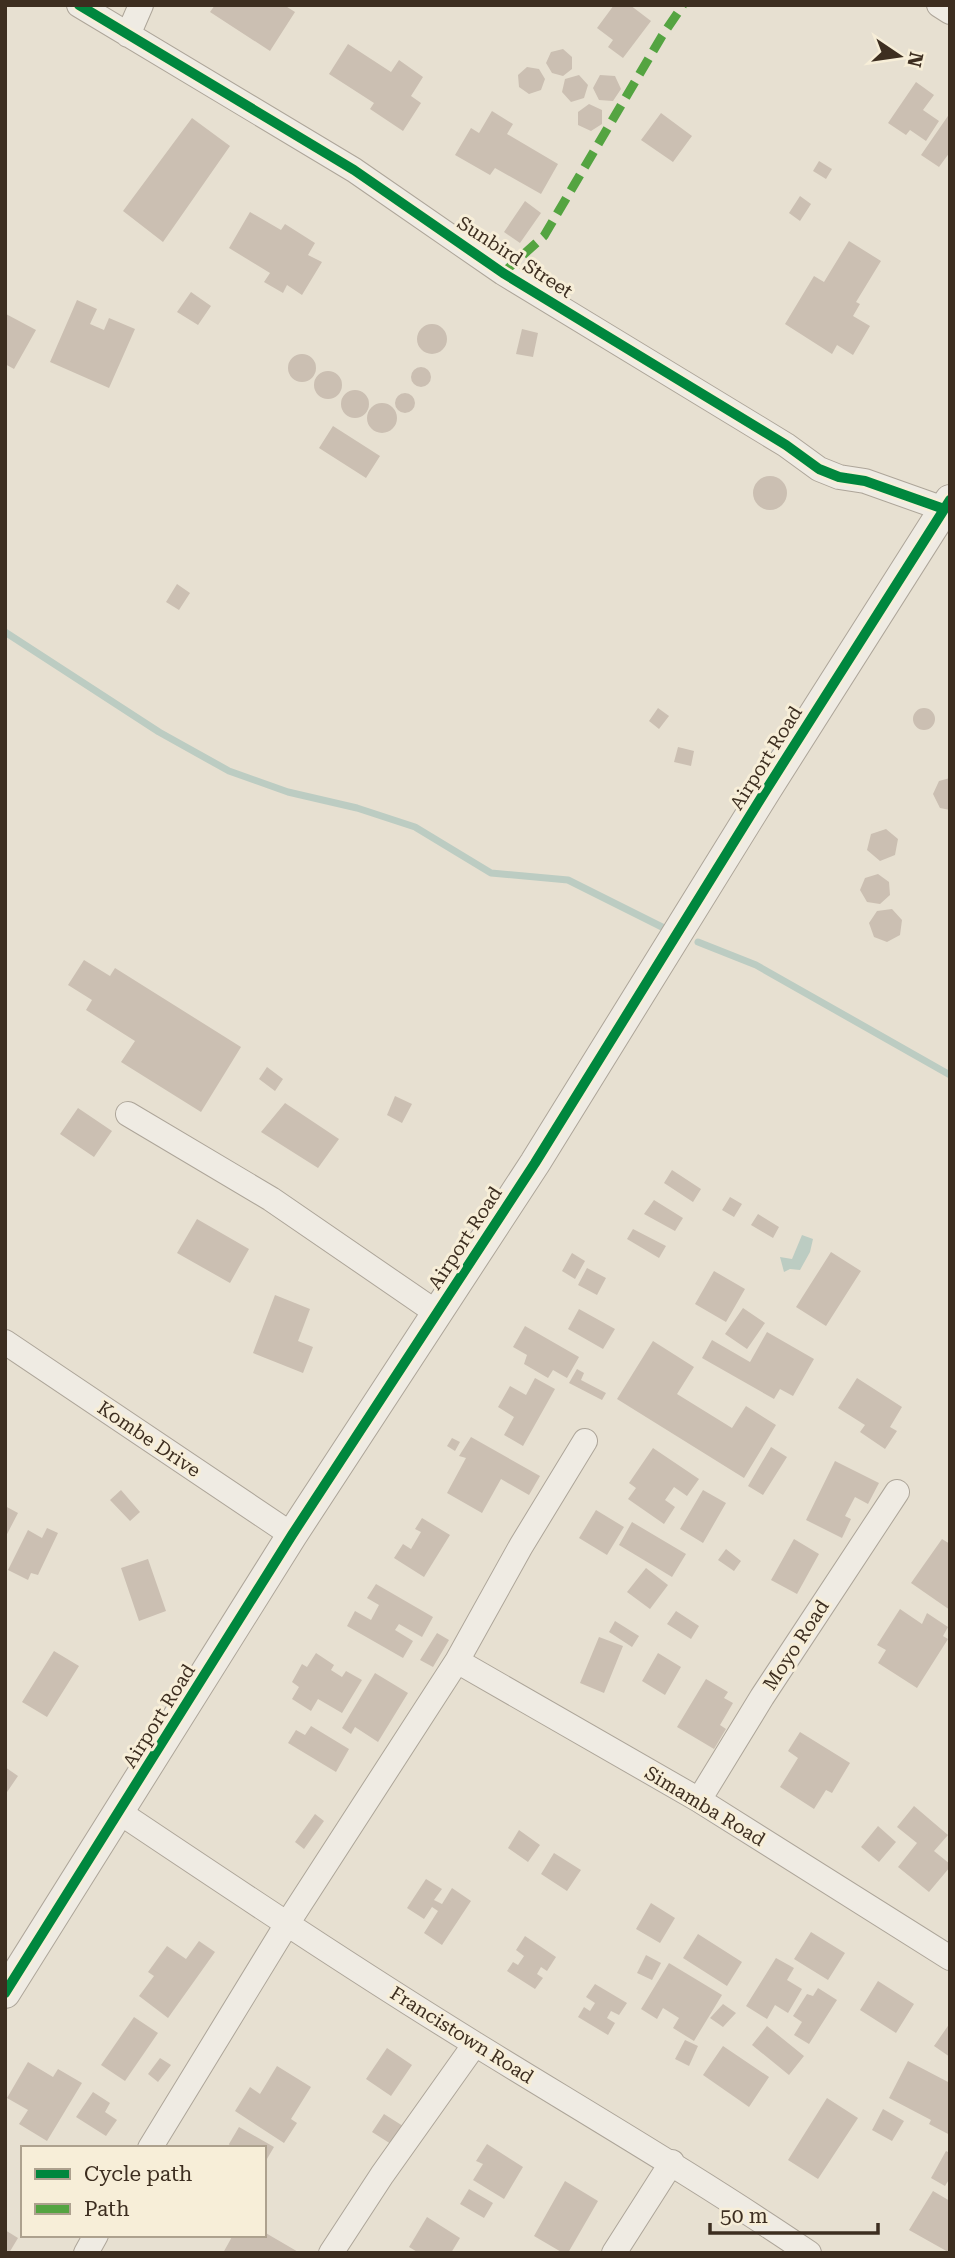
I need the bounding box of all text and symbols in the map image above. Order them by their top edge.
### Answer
north arrow [864,21,934,91]
text: N [902,50,928,70]
street label: Sunbird Street [453,211,577,303]
street label: Airport Road [725,702,807,814]
street label: Airport Road [423,1182,507,1294]
street label: Kombe Drive [93,1396,205,1482]
street label: Moyo Road [758,1595,834,1695]
street label: Airport Road [118,1660,200,1772]
street label: Simamba Road [641,1761,769,1851]
street label: Francistown Road [386,1982,538,2088]
legend [21,2146,266,2237]
text: Cycle path [84,2162,193,2186]
scale bar [710,2192,878,2236]
text: Path [84,2197,130,2221]
text: 50 m [720,2204,768,2228]

